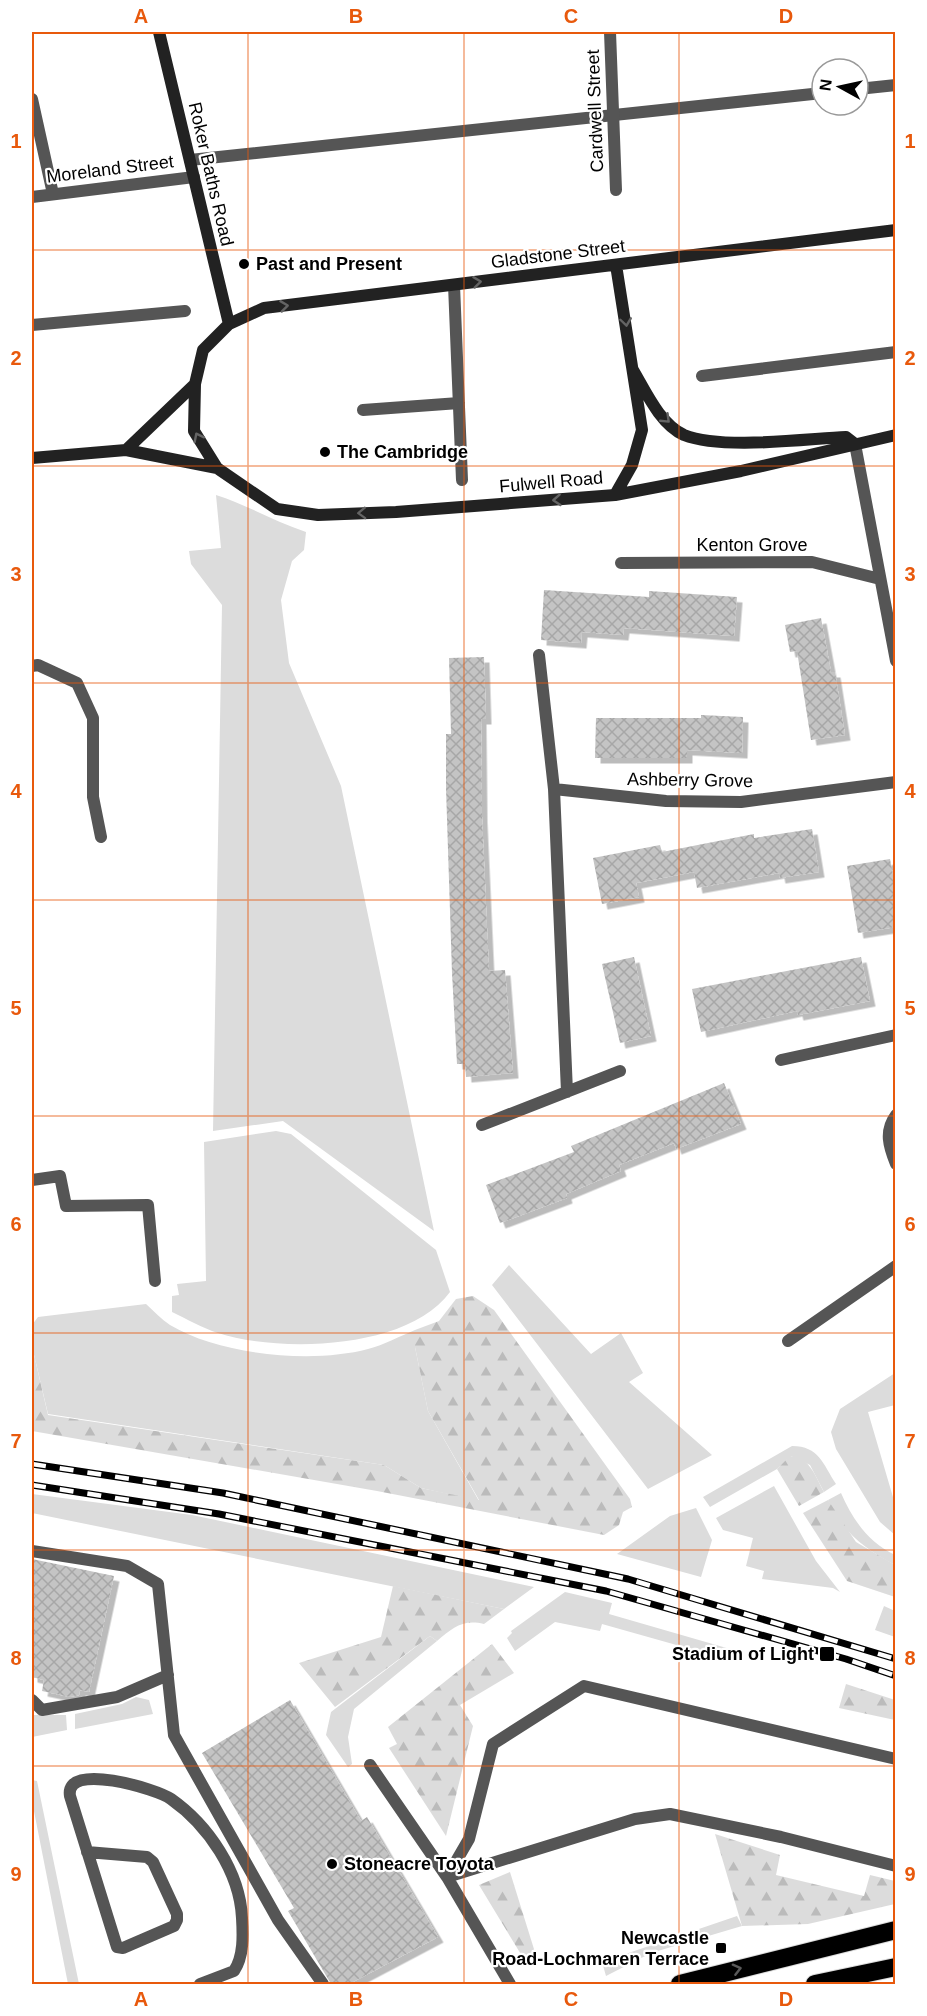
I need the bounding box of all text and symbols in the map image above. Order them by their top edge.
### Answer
text: A [134,5,148,27]
text: B [349,5,363,27]
text: C [564,5,578,27]
text: D [779,5,793,27]
street label: Cardwell Street [583,49,607,173]
north arrow [810,57,870,117]
text: N [816,78,835,92]
street label: Roker Baths Road [185,100,237,248]
text: 1 [10,130,22,152]
text: 1 [904,130,916,152]
street label: Moreland Street [45,151,175,187]
street label: Gladstone Street [490,236,626,272]
place label: Past and Present [256,254,402,274]
marker: Past and Present [237,257,251,271]
one-way arrow [473,276,482,289]
one-way arrow [279,300,288,312]
one-way arrow [619,318,631,327]
text: 2 [10,347,22,369]
text: 2 [904,347,916,369]
one-way arrow [658,411,669,422]
one-way arrow [194,432,206,443]
place label: The Cambridge [337,442,468,462]
marker: The Cambridge [318,445,332,459]
street label: Fulwell Road [498,468,604,496]
one-way arrow [552,494,561,507]
one-way arrow [358,507,367,520]
street label: Kenton Grove [696,535,808,555]
text: 3 [10,563,22,585]
text: 3 [904,563,916,585]
street label: Ashberry Grove [627,769,753,791]
text: 4 [10,780,22,802]
text: 4 [904,780,916,802]
text: 5 [10,997,22,1019]
text: 5 [904,997,916,1019]
text: 6 [10,1213,22,1235]
text: 6 [904,1213,916,1235]
text: 7 [10,1430,22,1452]
text: 7 [904,1430,916,1452]
place label: Stadium of Light [672,1644,814,1664]
marker: Stadium of Light [818,1645,836,1663]
text: 8 [10,1647,22,1669]
text: 8 [904,1647,916,1669]
place label: Stoneacre Toyota [344,1854,495,1874]
marker: Stoneacre Toyota [325,1857,339,1871]
text: 9 [10,1863,22,1885]
text: 9 [904,1863,916,1885]
place label: Newcastle Road-Lochmaren Terrace [492,1928,709,1969]
marker: Newcastle Road-Lochmaren Terrace [714,1941,728,1955]
one-way arrow [731,1963,741,1976]
text: A [134,1988,148,2010]
text: B [349,1988,363,2010]
text: C [564,1988,578,2010]
text: D [779,1988,793,2010]

